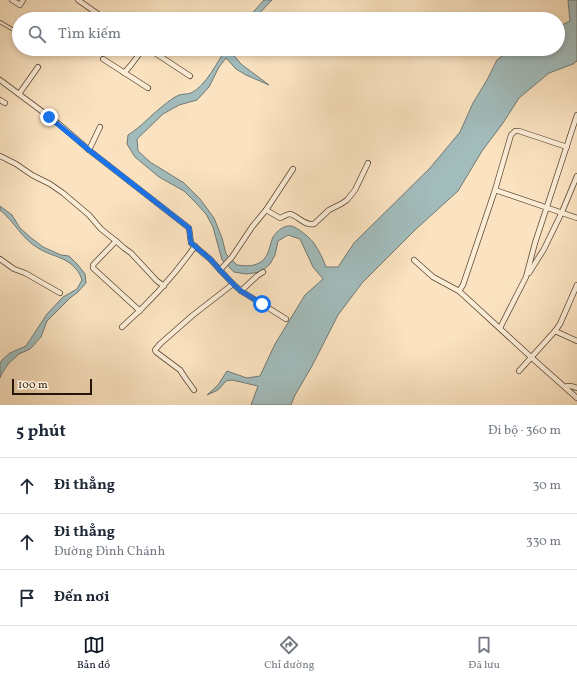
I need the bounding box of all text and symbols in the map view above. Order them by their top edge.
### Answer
search box [12,12,565,56]
icon: search [26,23,48,45]
text: Tìm kiếm [58,24,121,45]
route end [40,108,58,126]
route start [253,295,271,313]
scale bar [12,377,92,396]
text: 100 m [18,378,48,393]
text: 5 phút [16,420,66,443]
text: Đi bộ · 360 m [488,422,561,440]
icon: ahead [16,475,38,497]
text: Đi thẳng [54,475,115,496]
text: 30 m [533,477,561,495]
text: Đi thẳng [54,522,115,543]
icon: ahead [16,531,38,553]
text: 330 m [526,533,561,551]
text: Đường Đình Chánh [54,543,165,561]
icon: arrive [16,587,38,609]
text: Đến nơi [54,587,110,608]
tab: Bản đồ [77,634,110,673]
tab: Chỉ đường [264,634,314,673]
tab: Đã lưu [468,634,500,673]

